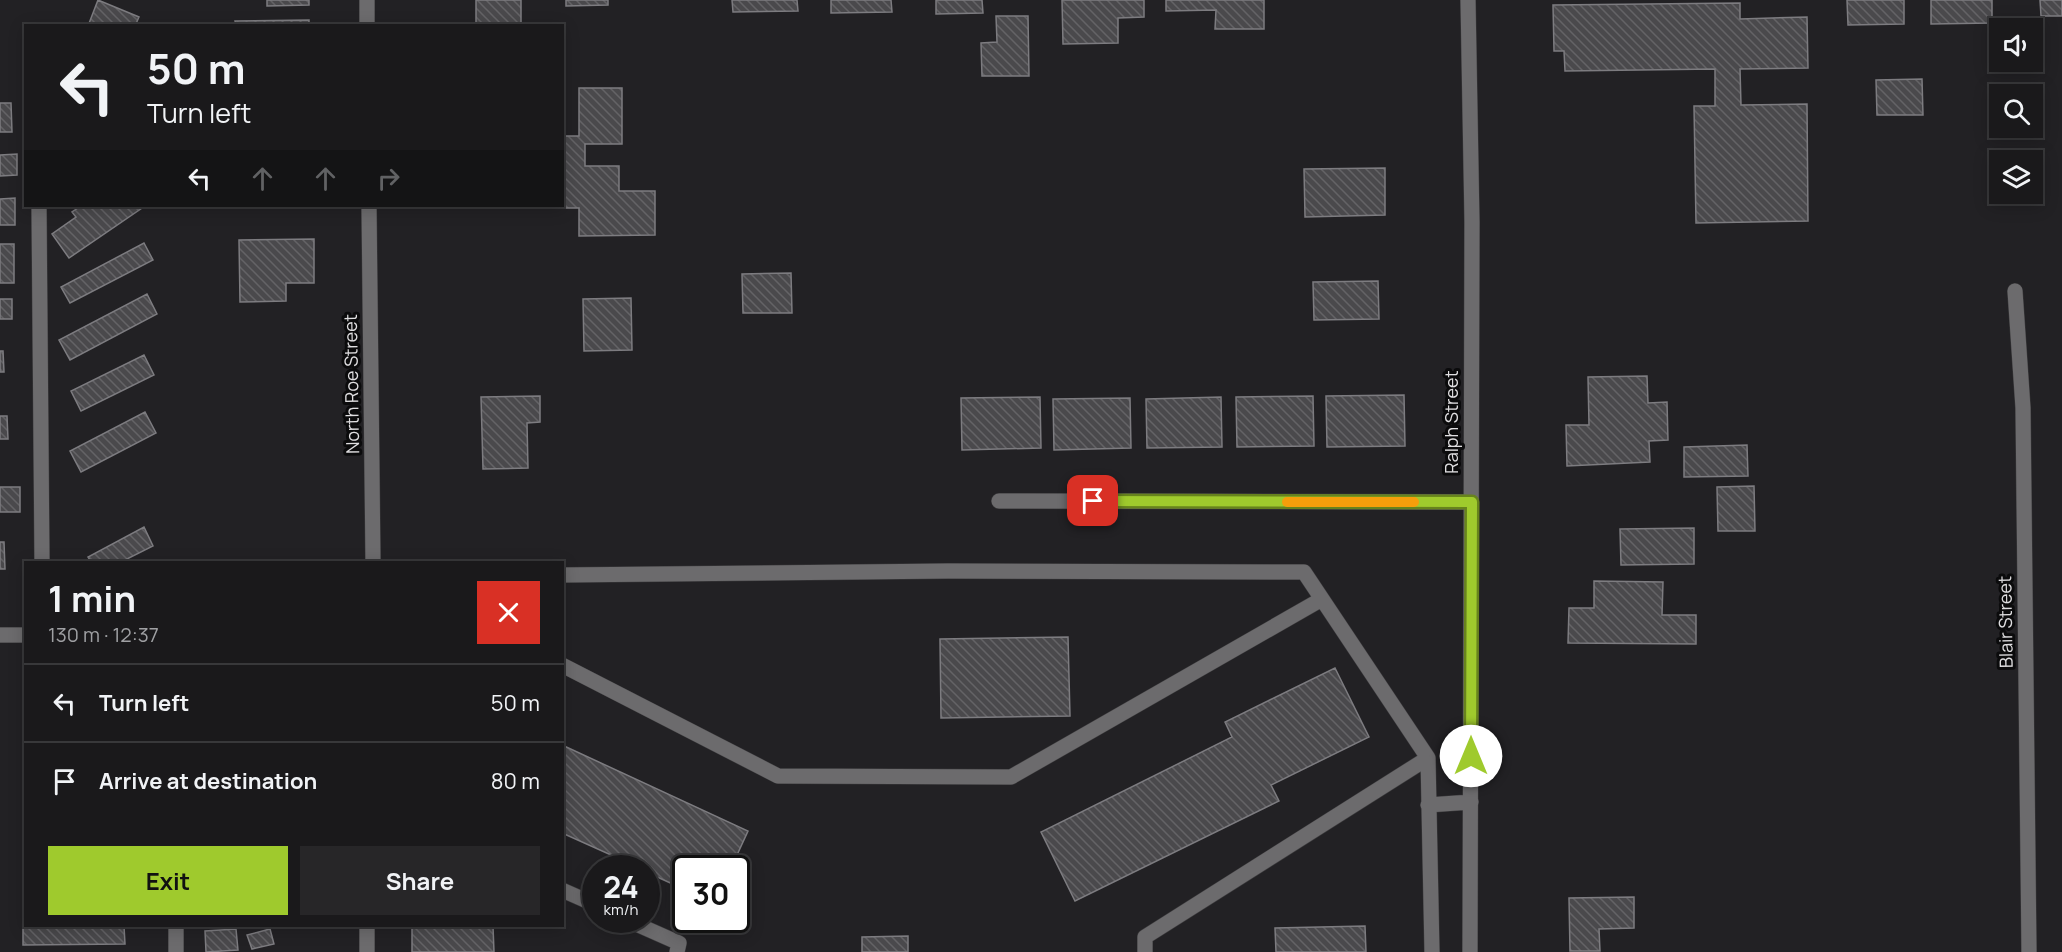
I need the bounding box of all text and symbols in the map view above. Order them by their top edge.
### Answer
map controls [1989,18,2043,204]
button: sound [1989,18,2043,72]
text: 50 m [147,39,245,97]
icon: left [48,48,126,126]
button: search [1989,84,2043,138]
text: Turn left [147,94,251,131]
button: layers [1989,150,2043,204]
icon: left [183,162,216,195]
icon: ahead [246,162,279,195]
icon: ahead [309,162,342,195]
icon: right [372,162,405,195]
street label: North Roe Street [338,314,364,454]
street label: Ralph Street [1439,370,1463,474]
pin [1067,475,1118,526]
icon: arrive [1076,484,1109,517]
text: 1 min [48,574,136,623]
street label: Blair Street [1992,576,2018,668]
button: close [477,581,540,644]
text: 130 m · 12:37 [48,621,159,648]
icon: left [48,687,81,720]
text: Turn left [99,688,189,718]
text: 50 m [491,688,540,718]
position arrow [1439,724,1503,788]
icon: arrive [48,765,81,798]
text: Arrive at destination [99,766,317,796]
text: 80 m [491,766,540,796]
button: Exit [48,846,288,915]
button: Share [300,846,540,915]
speed limit sign: 30 [672,855,750,933]
text: 24 [603,866,639,907]
text: km/h [604,899,638,920]

